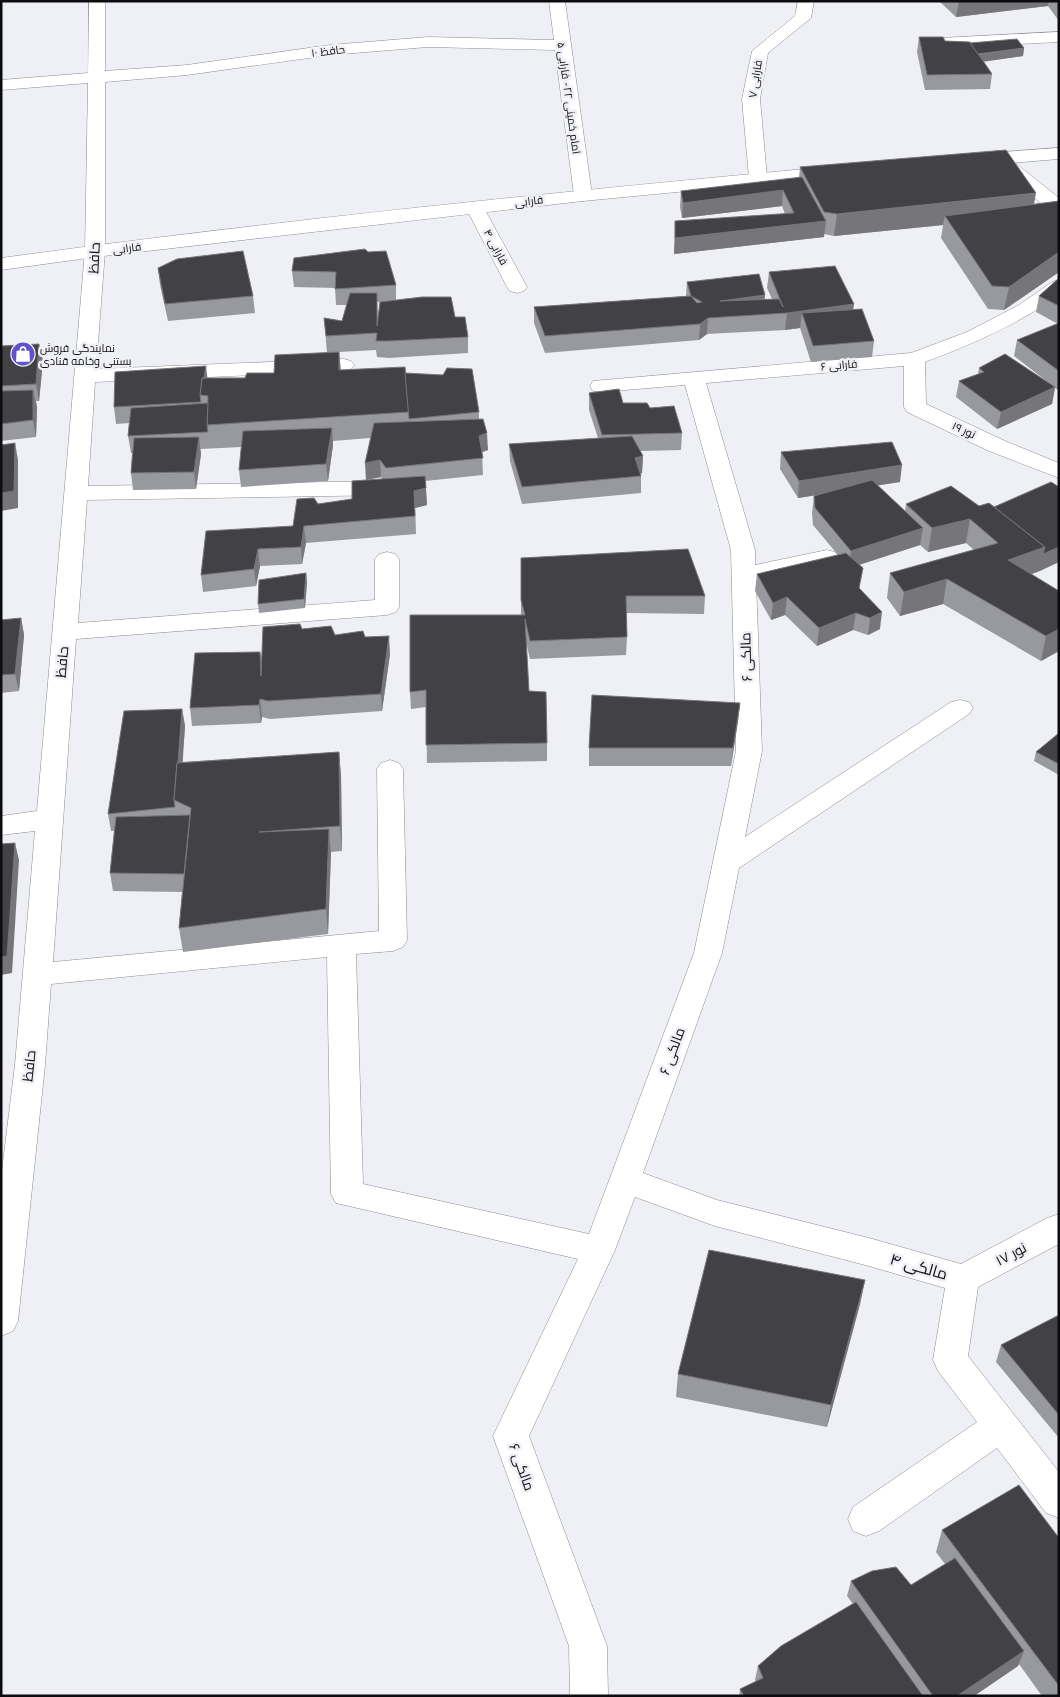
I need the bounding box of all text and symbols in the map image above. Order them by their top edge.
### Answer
street label: امام خمینی ۲۲ - فارابی ۵ [553,41,584,155]
street label: حافظ ۱۰ [310,42,346,60]
street label: فارابی ۷ [745,59,765,99]
street label: فارابی [514,192,544,210]
street label: فارابی ۴ [481,227,511,267]
street label: فارابی [112,239,142,257]
street label: حافظ [84,242,104,274]
shop icon: نمایندگی فروش بستنی وخامه قنادی [10,341,36,367]
place label: نمایندگی فروش بستنی وخامه قنادی [40,341,132,368]
street label: فارابی ۶ [820,356,858,374]
street label: نور ۱۹ [950,419,978,441]
street label: مالکی ۶ [736,632,756,682]
street label: حافظ [52,645,72,679]
street label: مالکی ۶ [655,1025,689,1077]
street label: حافظ [18,1049,40,1083]
street label: نور ۱۷ [993,1238,1029,1270]
street label: مالکی ۴ [888,1248,950,1285]
street label: مالکی ۶ [505,1441,539,1493]

